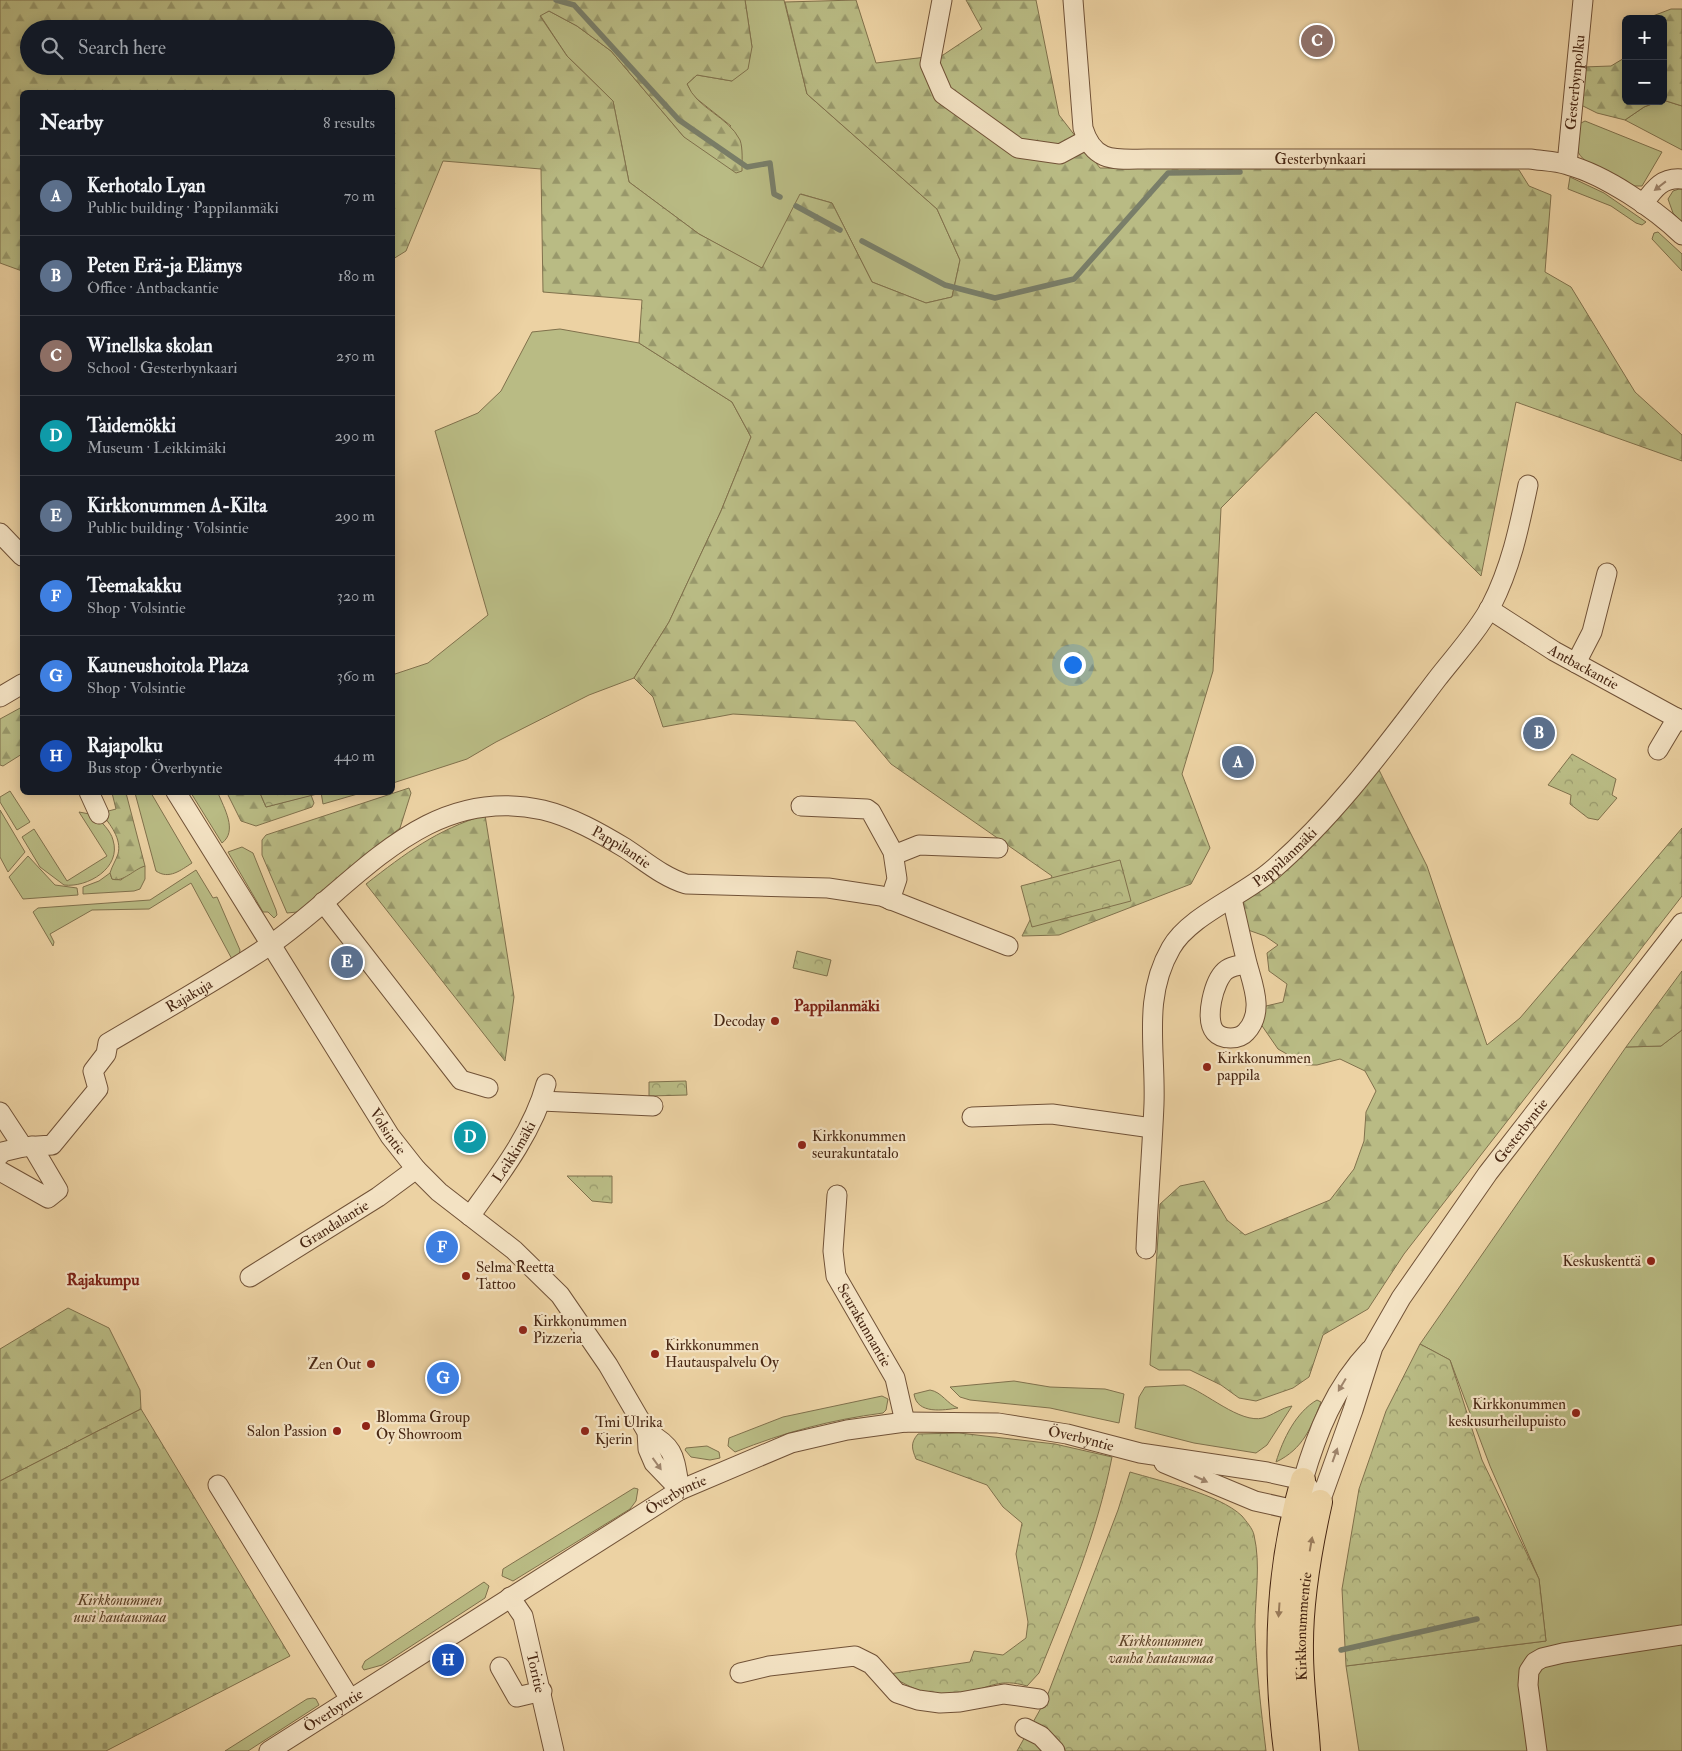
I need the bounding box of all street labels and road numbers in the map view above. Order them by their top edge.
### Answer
street label: Gesterbynpolku [1561,34,1589,131]
street label: Gesterbynkaari [1275,150,1366,169]
street label: Antbackantie [1544,640,1622,694]
street label: Pappilantie [589,821,655,873]
street label: Pappilanmäki [1249,823,1321,891]
street label: Rajakuja [162,974,217,1017]
street label: Gesterbyntie [1490,1094,1552,1167]
street label: Volsintie [365,1104,410,1158]
street label: Leikkimäki [488,1118,540,1186]
street label: Grandalantie [296,1196,372,1253]
street label: Seurakunnantie [833,1280,896,1370]
street label: Överbyntie [1047,1421,1116,1455]
street label: Överbyntie [641,1470,709,1519]
street label: Kirkkonummentie [1291,1571,1316,1681]
street label: Toritie [522,1650,550,1695]
street label: Överbyntie [299,1684,367,1736]

